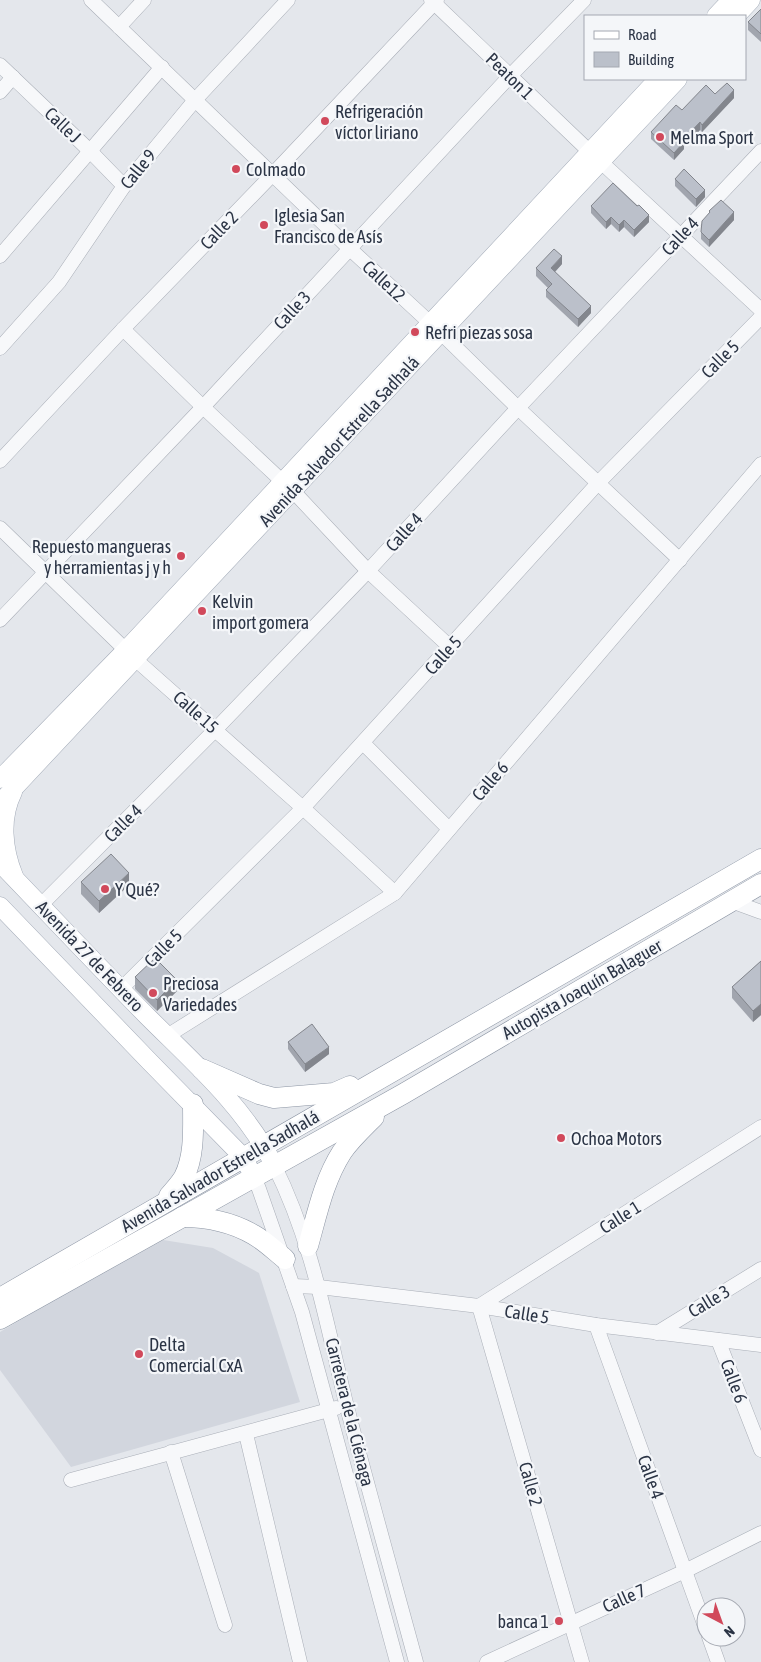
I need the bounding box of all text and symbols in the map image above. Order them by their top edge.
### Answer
legend [584,15,746,80]
text: Road [628,26,657,43]
street label: Peaton 1 [482,48,538,104]
text: Building [628,51,674,68]
place label: Refrigeración víctor liriano [335,101,423,143]
street label: Calle J [41,103,85,147]
marker: Refrigeración víctor liriano [319,115,331,127]
place label: Melma Sport [670,127,754,148]
marker: Melma Sport [654,131,666,143]
street label: Calle 9 [116,145,160,193]
place label: Colmado [246,159,306,180]
marker: Colmado [230,163,242,175]
place label: Iglesia San Francisco de Asís [274,205,383,247]
street label: Calle 2 [196,207,242,253]
street label: Calle 4 [657,212,703,260]
marker: Iglesia San Francisco de Asís [258,219,270,231]
street label: Calle12 [358,256,410,306]
street label: Calle 3 [269,286,315,334]
place label: Refri piezas sosa [425,322,533,343]
marker: Refri piezas sosa [409,326,421,338]
street label: Calle 5 [697,336,743,382]
street label: Avenida Salvador Estrella Sadhalá [255,352,423,530]
street label: Calle 4 [381,508,427,556]
place label: Repuesto mangueras y herramientas j y h [32,536,171,578]
marker: Repuesto mangueras y herramientas j y h [175,550,187,562]
place label: Kelvin import gomera [212,591,309,633]
marker: Kelvin import gomera [196,605,208,617]
street label: Calle 5 [420,631,466,679]
street label: Calle 15 [169,686,223,738]
street label: Calle 6 [467,757,513,805]
street label: Calle 4 [100,800,146,846]
place label: Y Qué? [115,879,160,900]
marker: Y Qué? [99,883,111,895]
street label: Avenida 27 de Febrero [32,896,148,1016]
street label: Calle 5 [140,925,186,971]
street label: Autopista Joaquín Balaguer [498,934,666,1043]
place label: Preciosa Variedades [163,973,237,1015]
marker: Preciosa Variedades [147,987,159,999]
street label: Avenida Salvador Estrella Sadhalá [117,1106,323,1236]
place label: Ochoa Motors [571,1128,662,1149]
marker: Ochoa Motors [555,1132,567,1144]
street label: Calle 1 [595,1196,645,1238]
street label: Calle 3 [684,1280,734,1322]
street label: Calle 5 [503,1300,551,1328]
place label: Delta Comercial CxA [149,1334,243,1376]
street label: Carretera de la Ciénaga [321,1336,379,1488]
marker: Delta Comercial CxA [133,1348,145,1360]
street label: Calle 6 [716,1356,752,1406]
street label: Calle 4 [633,1452,669,1502]
street label: Calle 2 [515,1460,547,1508]
street label: Calle 7 [599,1579,649,1617]
north arrow [696,1597,746,1647]
place label: banca 1 [497,1611,549,1632]
marker: banca 1 [553,1615,565,1627]
text: N [721,1623,738,1641]

